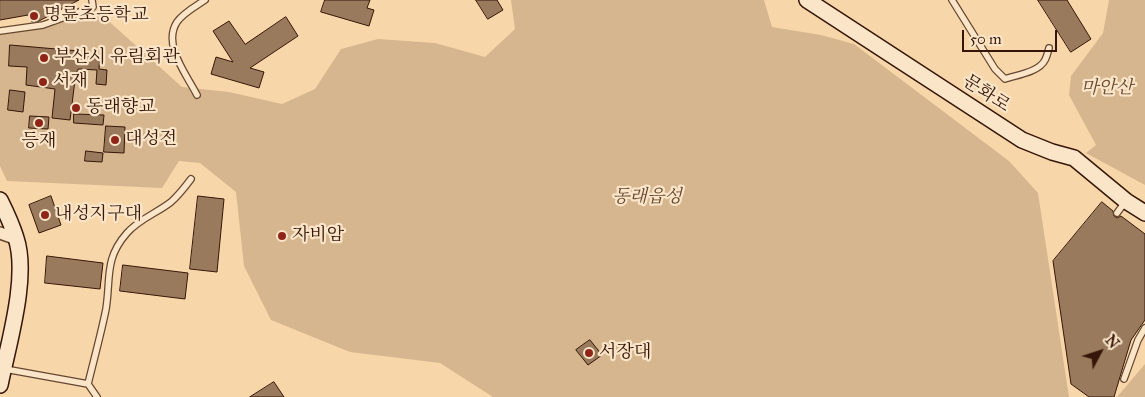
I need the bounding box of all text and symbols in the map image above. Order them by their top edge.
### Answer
place label: 명륜초등학교 [44,5,148,27]
marker: 명륜초등학교 [28,10,40,22]
scale bar [965,20,1060,52]
text: 50 m [970,30,1002,48]
place label: 부산시 유림회관 [54,47,180,69]
marker: 부산시 유림회관 [38,52,50,64]
place label: 서재 [53,71,88,93]
street label: 문화로 [958,71,1014,117]
marker: 서재 [37,76,49,88]
park label: 마안산 [1081,78,1133,100]
place label: 동래향교 [86,97,156,119]
marker: 동래향교 [70,102,82,114]
marker: 등재 [33,117,45,129]
place label: 대성전 [125,129,177,151]
place label: 등재 [22,131,56,153]
marker: 대성전 [109,134,121,146]
park label: 동래읍성 [612,187,682,209]
place label: 내성지구대 [55,204,142,226]
marker: 내성지구대 [39,209,51,221]
place label: 자비암 [292,225,344,247]
marker: 자비암 [276,230,288,242]
north arrow [1075,327,1125,377]
text: N [1102,332,1122,352]
place label: 서장대 [599,342,651,364]
marker: 서장대 [583,347,595,359]

